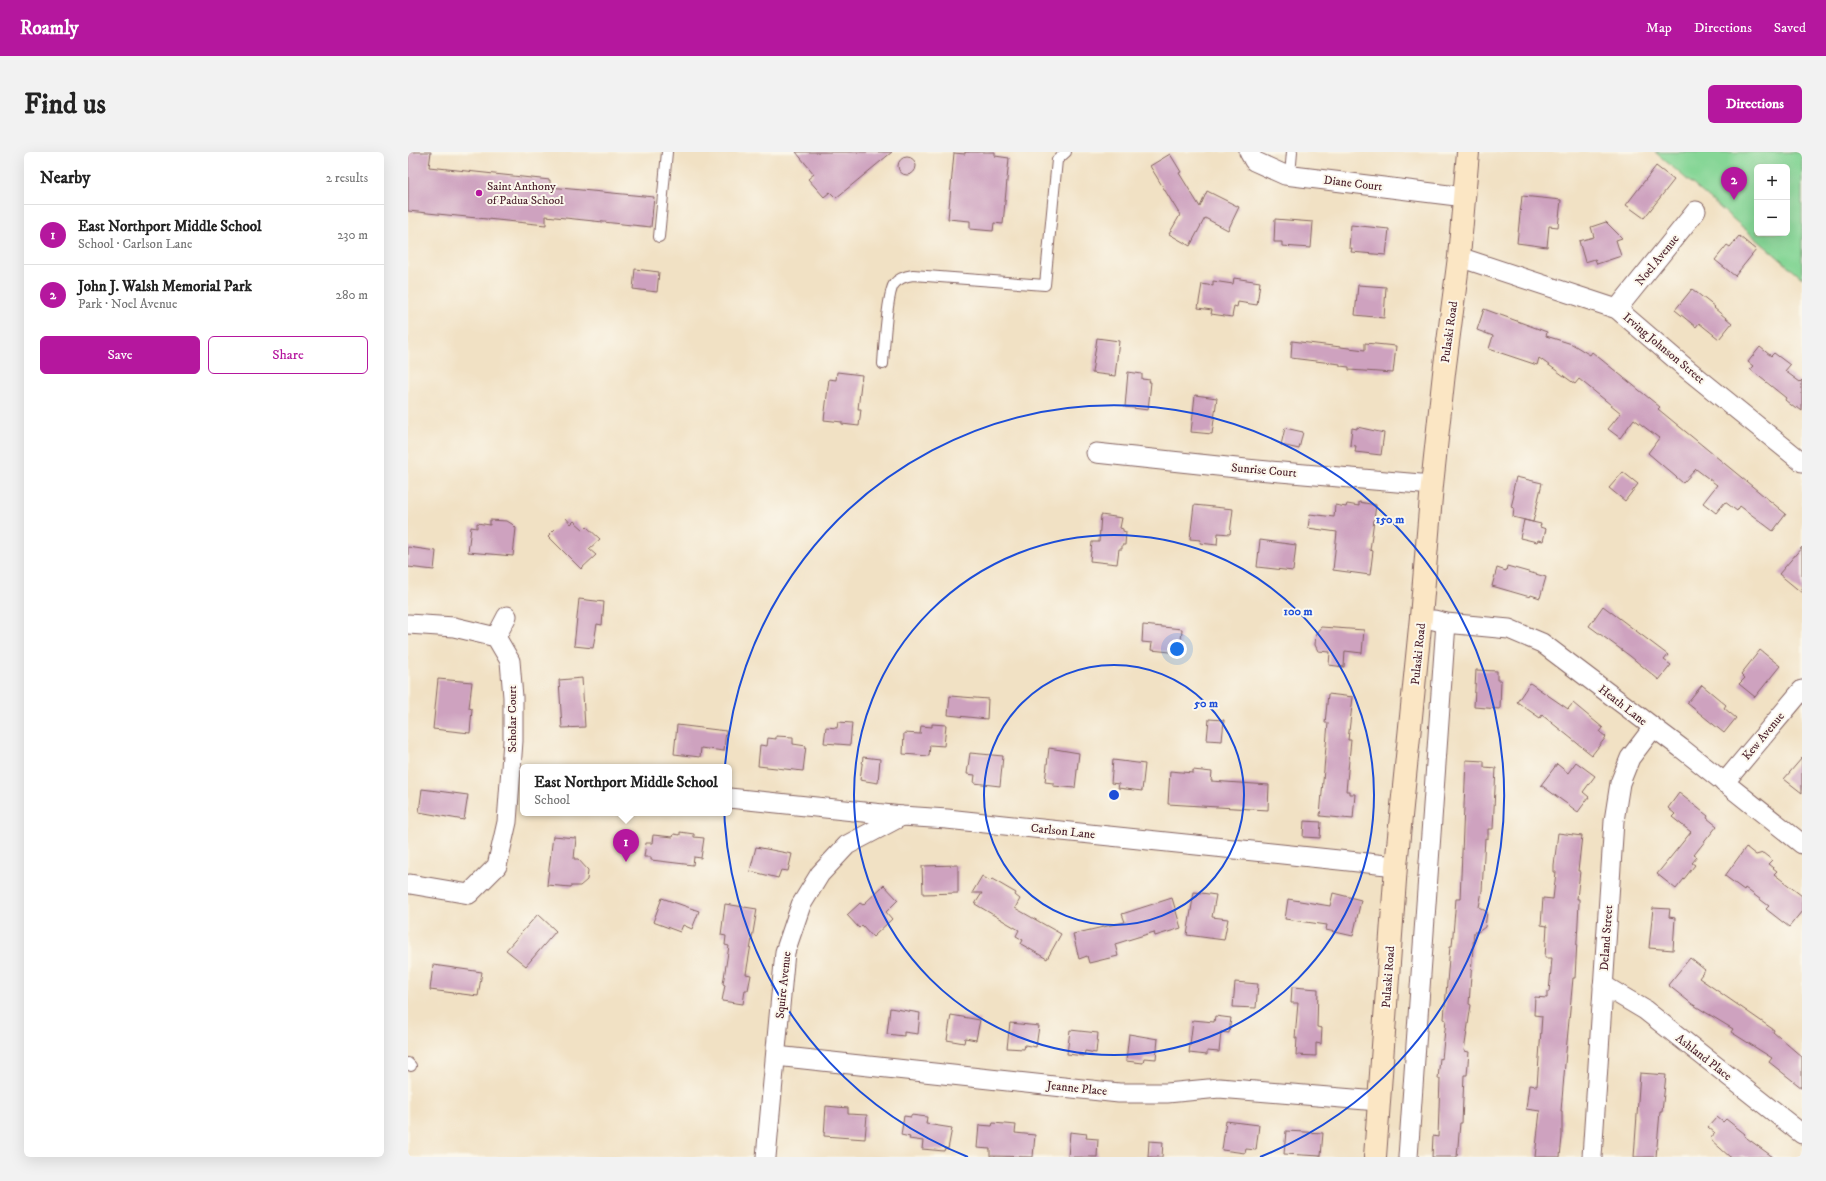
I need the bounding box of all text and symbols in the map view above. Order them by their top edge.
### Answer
text: Roamly [20,17,79,40]
text: Map [1646,19,1672,37]
text: Directions [1694,19,1752,37]
text: Saved [1774,19,1806,37]
button: Directions [1708,85,1802,123]
text: Find us [24,87,106,122]
map controls [1754,164,1790,236]
button: + [1754,164,1790,200]
text: Nearby [40,167,90,189]
pin: 2 [1721,167,1747,200]
text: 2 results [326,170,368,186]
street label: Diane Court [1323,172,1383,195]
place label: Saint Anthony of Padua School [487,179,564,208]
marker: Saint Anthony of Padua School [474,188,484,198]
button: − [1754,200,1790,236]
text: East Northport Middle School [78,217,262,236]
text: 1 [51,227,55,243]
text: 230 m [337,227,368,243]
street label: Noel Avenue [1632,232,1682,289]
text: School · Carlson Lane [78,236,193,252]
text: John J. Walsh Memorial Park [78,277,252,296]
text: 2 [50,287,56,303]
text: 280 m [336,287,368,303]
text: Park · Noel Avenue [78,296,177,312]
street label: Pulaski Road [1438,300,1461,364]
street label: Irving Johnson Street [1620,310,1708,387]
button: Save [40,336,200,374]
button: Share [208,336,368,374]
street label: Sunrise Court [1231,460,1297,481]
text: 150 m [1376,512,1404,527]
text: 100 m [1284,604,1312,619]
street label: Pulaski Road [1408,622,1429,686]
your location [1167,639,1187,659]
street label: Heath Lane [1595,682,1650,729]
street label: Scholar Court [505,685,520,753]
text: 50 m [1193,696,1218,711]
street label: Kew Avenue [1739,709,1788,763]
popup [520,764,732,816]
text: East Northport Middle School [534,773,718,792]
centre of rings [1107,788,1121,802]
text: School [534,792,570,808]
street label: Carlson Lane [1030,821,1096,842]
pin: 1 [613,829,639,862]
street label: Deland Street [1597,905,1616,971]
street label: Pulaski Road [1379,946,1398,1008]
street label: Squire Avenue [772,951,794,1020]
street label: Ashland Place [1673,1031,1735,1084]
street label: Jeanne Place [1045,1078,1108,1099]

